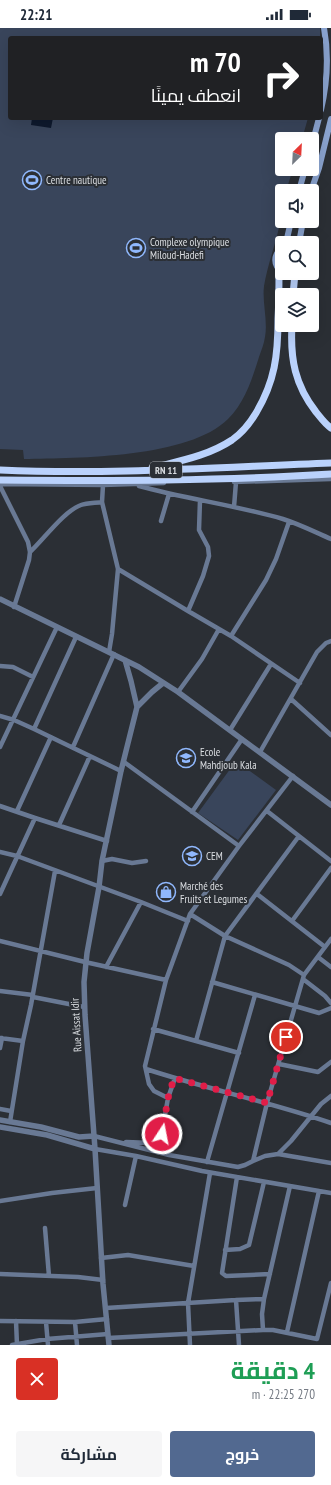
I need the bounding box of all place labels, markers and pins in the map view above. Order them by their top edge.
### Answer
sports icon: Centre nautique [21,169,43,191]
place label: Centre nautique [46,173,107,187]
place label: Complexe olympique Miloud-Hadefi [150,235,230,262]
sports icon: Complexe olympique Miloud-Hadefi [125,237,147,259]
place label: Ecole Mahdjoub Kala [200,745,257,772]
school or university icon: Ecole Mahdjoub Kala [175,747,197,769]
school or university icon: CEM [181,845,203,867]
place label: CEM [206,849,223,863]
place label: Marché des Fruits et Legumes [180,879,247,906]
shop icon: Marché des Fruits et Legumes [155,881,177,903]
pin [269,1020,303,1054]

